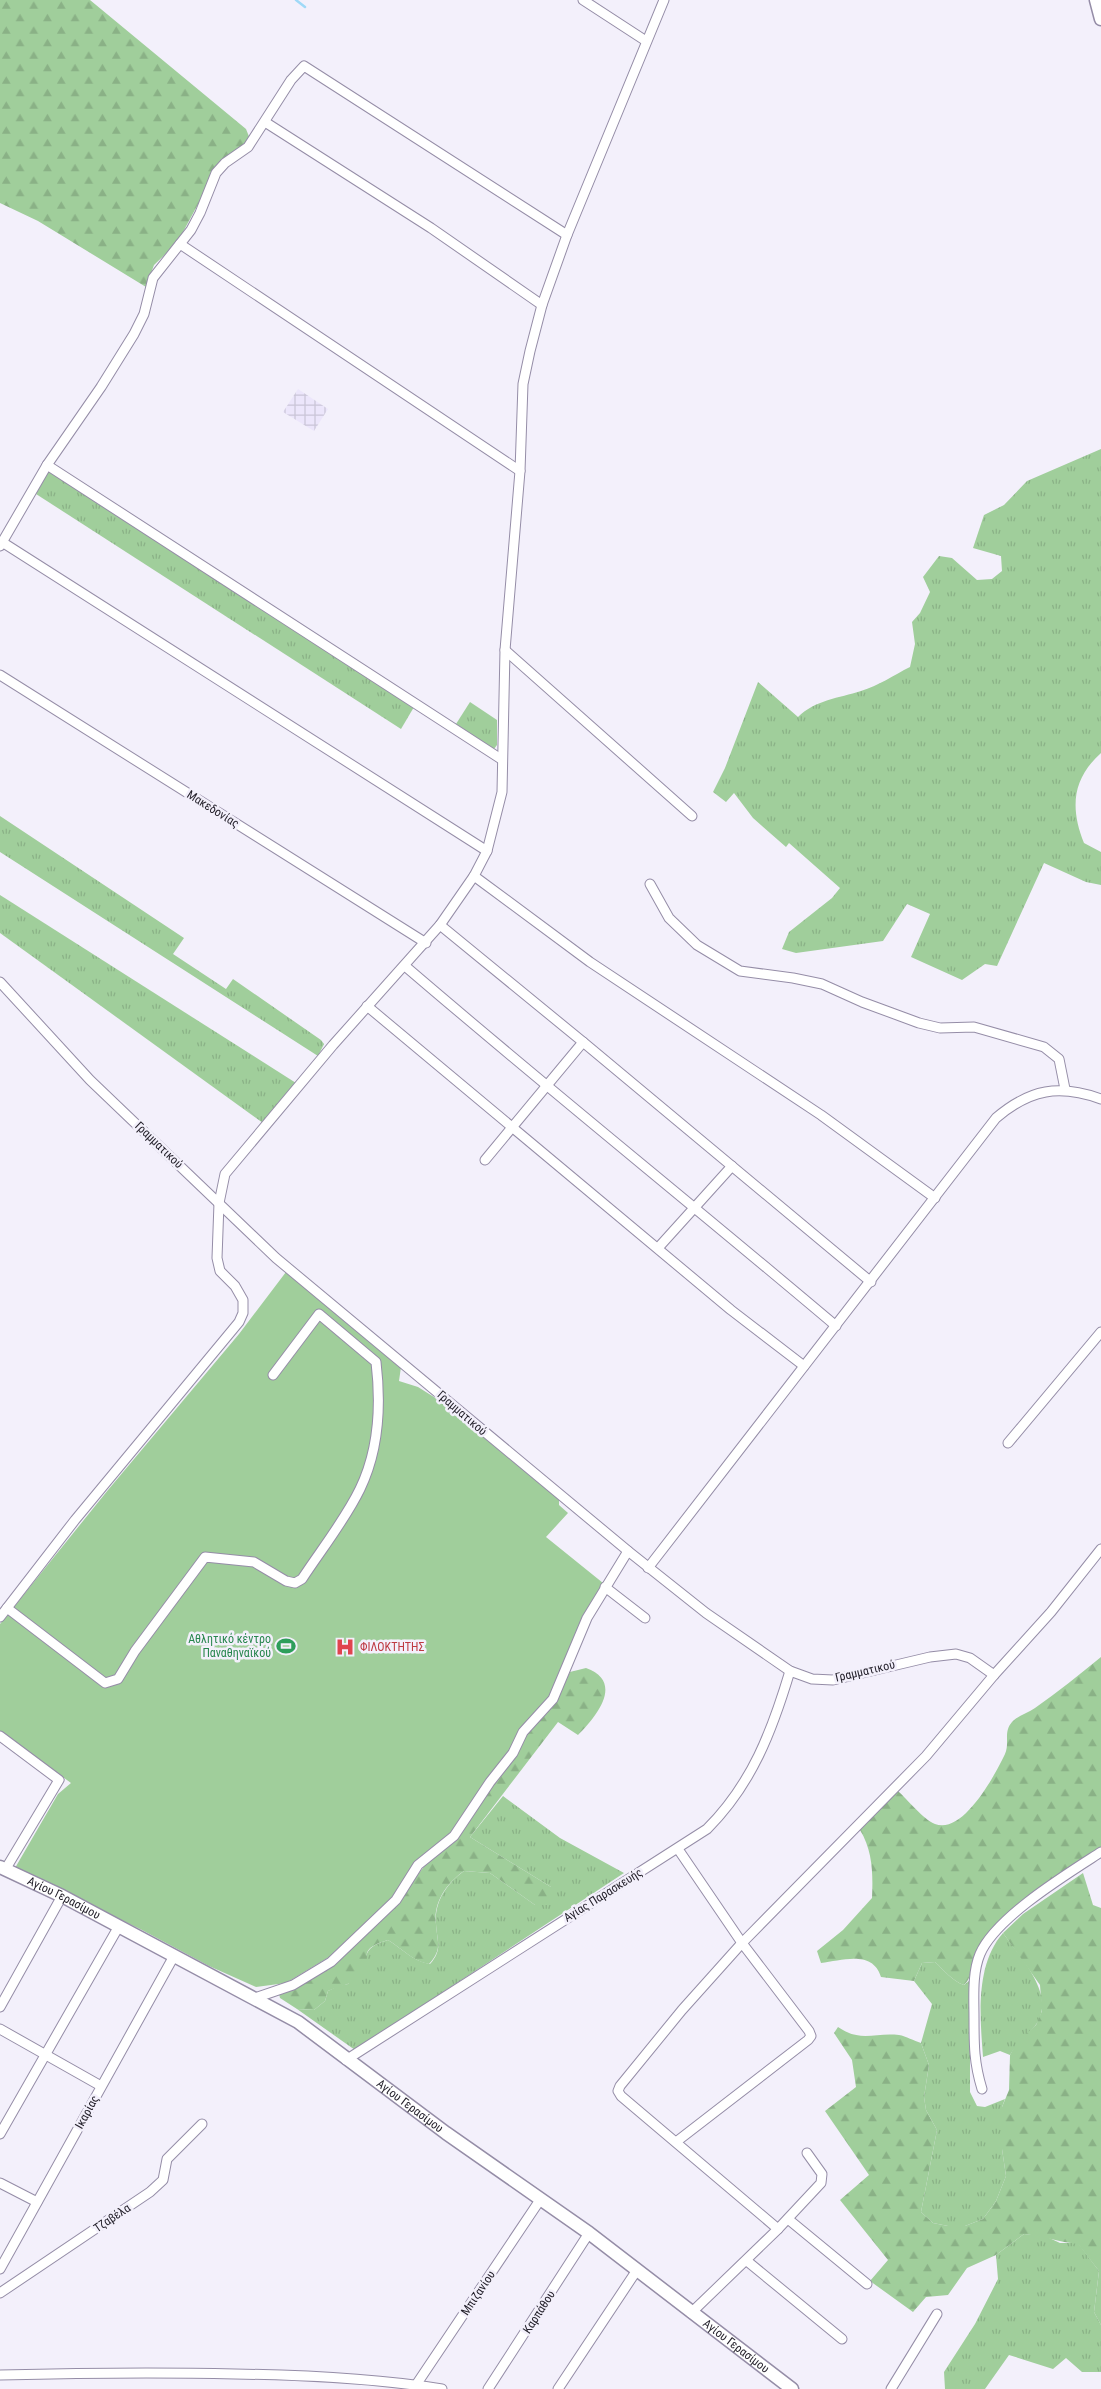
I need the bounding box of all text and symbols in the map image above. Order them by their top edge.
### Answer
street label: Μακεδονίας [184,787,242,831]
street label: Γραμματικού [132,1119,186,1171]
street label: Γραμματικού [434,1388,490,1438]
place label: Αθλητικό κέντρο Παναθηναϊκού [188,1632,271,1660]
sports icon: Αθλητικό κέντρο Παναθηναϊκού [275,1635,297,1657]
hospital icon: ΦΙΛΟΚΤΗΤΗΣ [334,1636,356,1658]
place label: ΦΙΛΟΚΤΗΤΗΣ [360,1640,425,1654]
street label: Γραμματικού [834,1657,896,1685]
street label: Αγίας Παρασκευής [561,1865,645,1925]
street label: Αγίου Γερασίμου [25,1874,103,1922]
street label: Αγίου Γερασίμου [374,2077,446,2136]
street label: Ικαρίας [72,2093,102,2131]
street label: Τζαβέλα [91,2201,133,2235]
street label: Μπιζανίου [458,2268,498,2318]
street label: Καρπάθου [520,2288,558,2336]
street label: Αγίου Γερασίμου [700,2316,772,2376]

